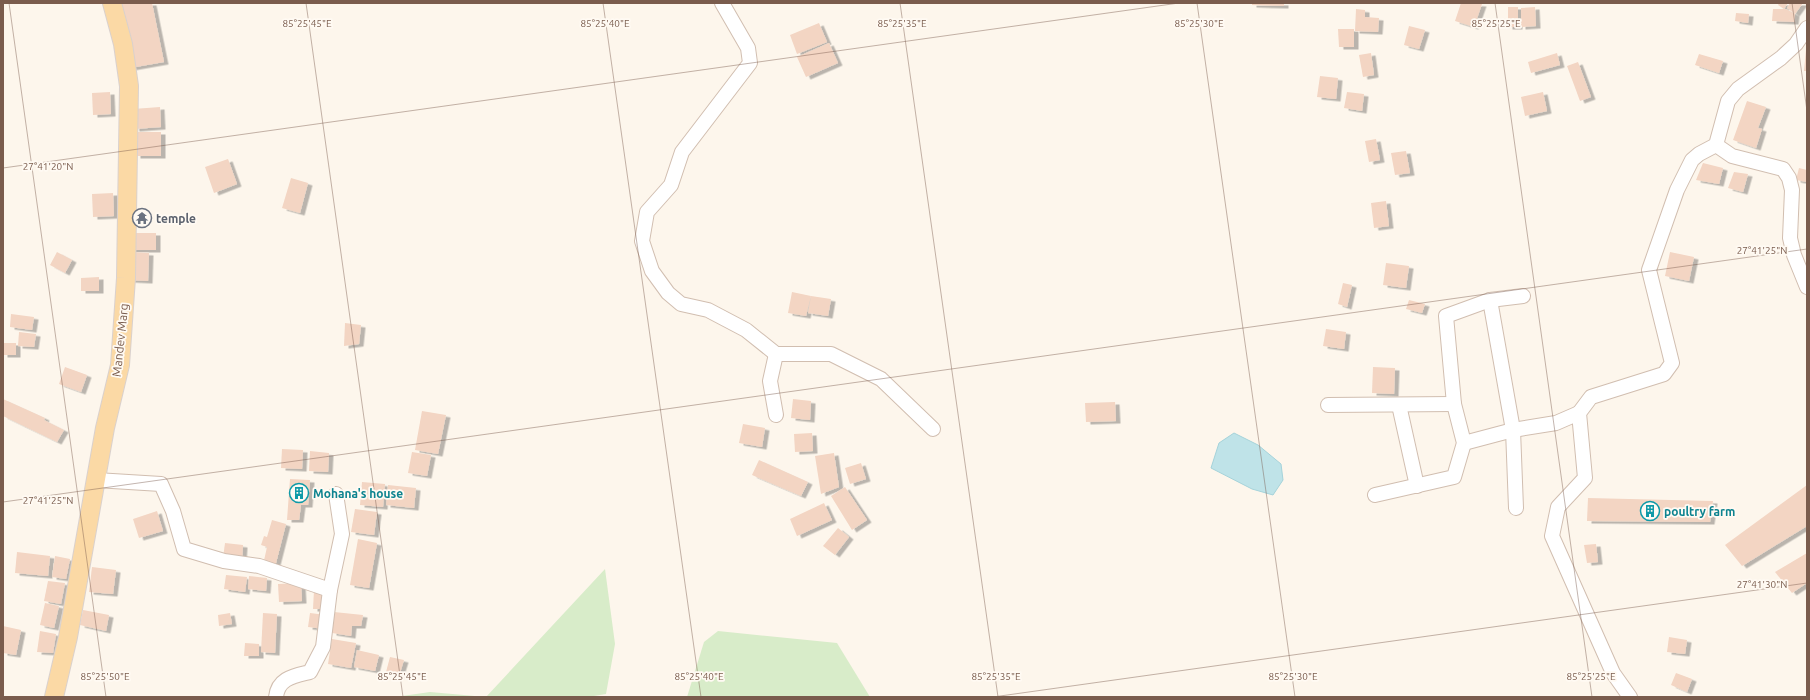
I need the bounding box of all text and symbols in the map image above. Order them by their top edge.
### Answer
text: 85°25'45"E [282,18,332,29]
text: 85°25'40"E [580,18,630,29]
text: 85°25'35"E [877,18,927,29]
text: 85°25'30"E [1174,18,1224,29]
text: 85°25'25"E [1471,18,1521,29]
text: 27°41'20"N [23,161,73,172]
temple icon: temple [131,207,153,229]
place label: temple [156,212,196,225]
text: 27°41'25"N [1737,245,1787,256]
street label: Mandev Marg [110,303,130,377]
building icon: Mohana's house [288,482,310,504]
place label: Mohana's house [313,487,403,500]
text: 27°41'25"N [23,495,73,506]
building icon: poultry farm [1639,500,1661,522]
place label: poultry farm [1664,505,1735,518]
text: 27°41'30"N [1737,579,1787,590]
text: 85°25'50"E [80,671,130,682]
text: 85°25'45"E [377,671,427,682]
text: 85°25'40"E [674,671,724,682]
text: 85°25'35"E [971,671,1021,682]
text: 85°25'30"E [1268,671,1318,682]
text: 85°25'25"E [1566,671,1616,682]

